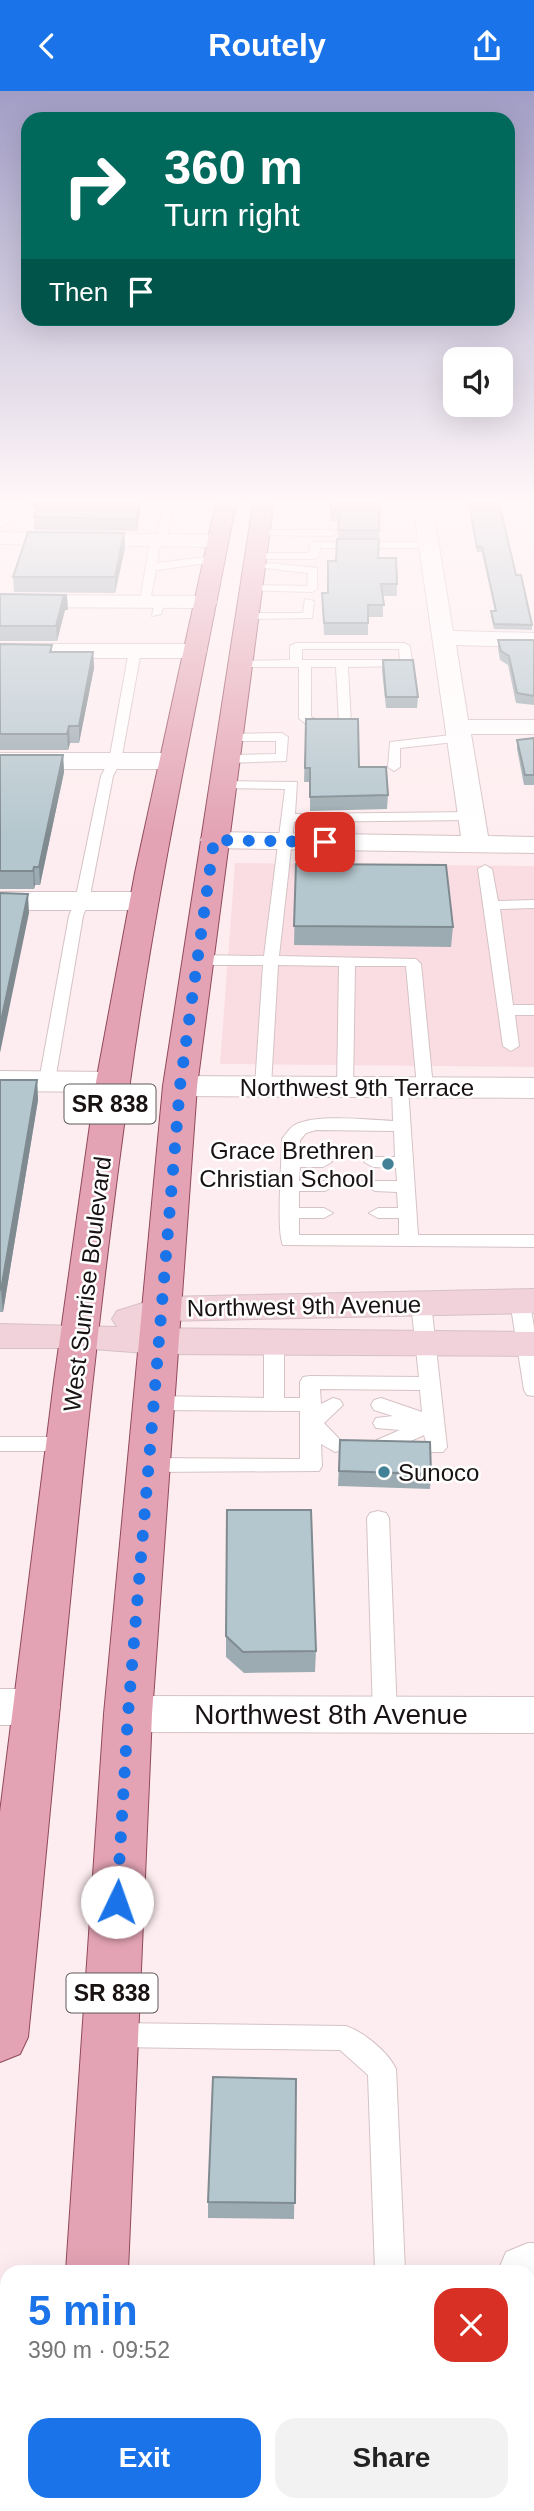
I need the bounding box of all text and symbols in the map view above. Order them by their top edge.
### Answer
icon: back [28,27,66,65]
text: Routely [208,27,326,63]
icon: share [468,27,506,65]
icon: right [49,140,140,231]
text: 360 m [164,140,303,194]
text: Turn right [164,197,300,233]
icon: arrive [122,273,160,311]
text: Then [49,277,108,307]
map controls [443,347,513,417]
button: sound [443,347,513,417]
pin [295,812,355,872]
icon: arrive [306,823,344,861]
street label: Northwest 9th Terrace [240,1074,474,1101]
road number: SR 838 [64,1085,156,1123]
place label: Grace Brethren Christian School [199,1137,374,1192]
street label: West Sunrise Boulevard [58,1155,116,1413]
marker: Grace Brethren Christian School [380,1156,396,1172]
street label: Northwest 9th Avenue [187,1290,421,1322]
place label: Sunoco [398,1459,479,1486]
marker: Sunoco [376,1464,392,1480]
street label: Northwest 8th Avenue [194,1699,468,1730]
position arrow [80,1865,154,1939]
road number: SR 838 [66,1973,158,2013]
text: 5 min [28,2287,138,2334]
button: close [434,2288,508,2362]
text: 390 m · 09:52 [28,2337,170,2363]
button: Exit [28,2418,261,2498]
button: Share [275,2418,508,2498]

